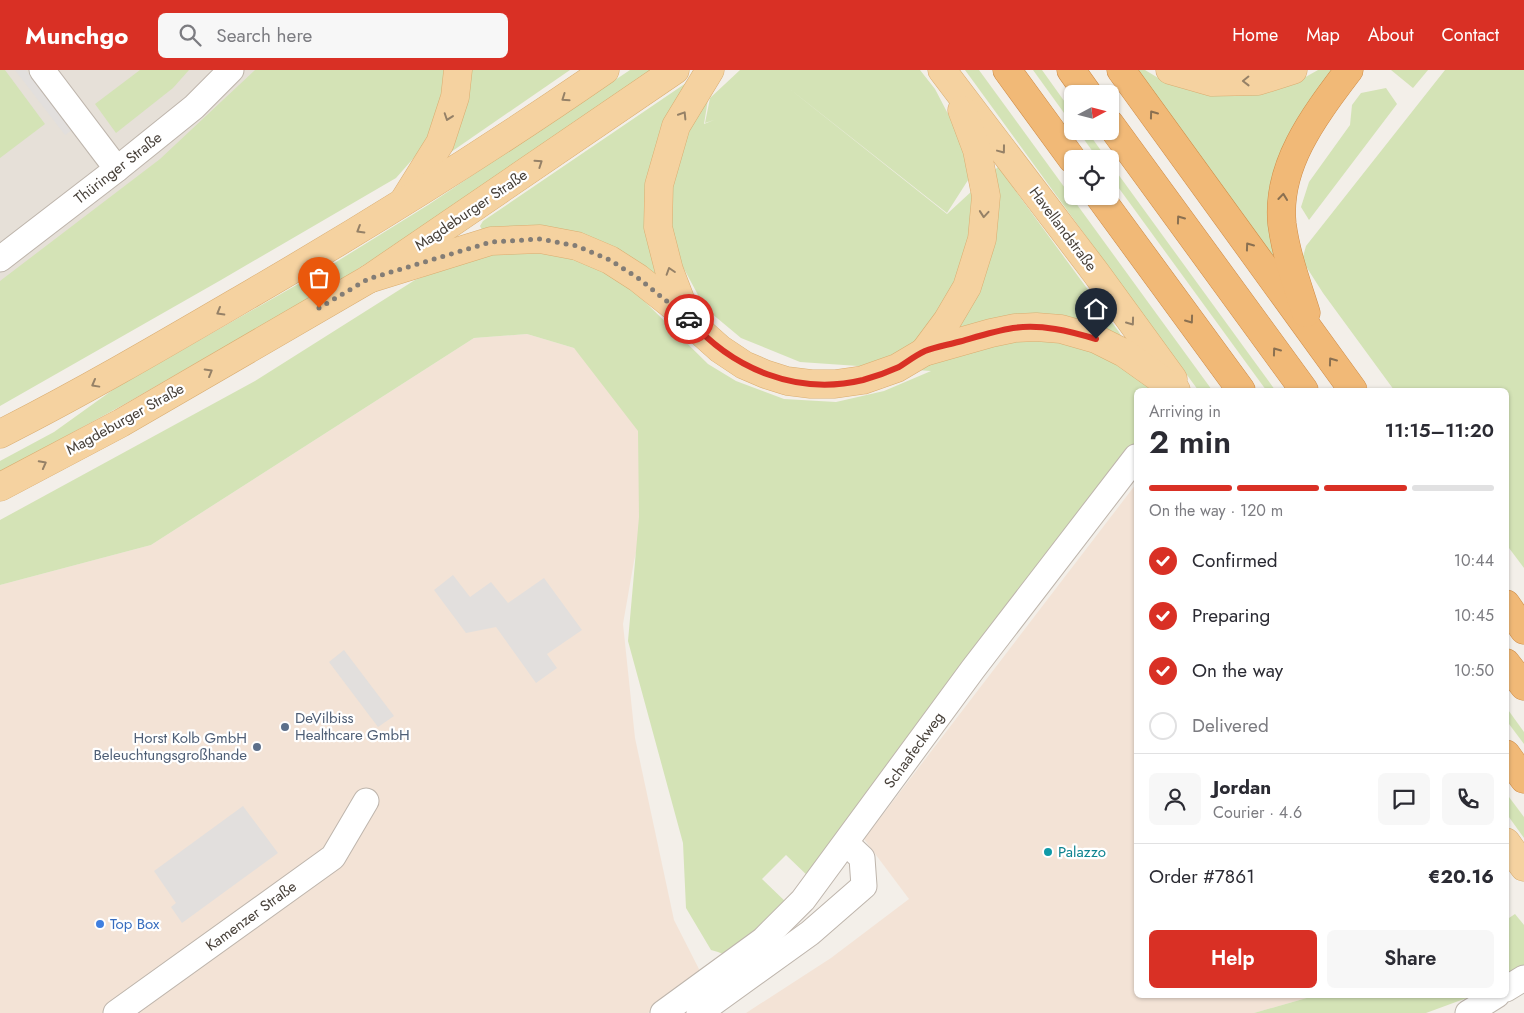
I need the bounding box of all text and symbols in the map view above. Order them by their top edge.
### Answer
search box [158,13,508,58]
text: Munchgo [25,18,128,53]
icon: search [176,21,204,49]
text: Search here [216,22,312,49]
text: Home [1232,22,1278,48]
text: Map [1306,22,1340,48]
text: About [1368,22,1413,48]
text: Contact [1441,22,1499,48]
one-way arrow [1242,76,1250,86]
north arrow [1064,85,1119,140]
map controls [1064,85,1119,205]
one-way arrow [561,92,571,101]
one-way arrow [1150,110,1159,120]
one-way arrow [677,111,686,120]
one-way arrow [444,113,454,121]
street label: Thüringer Straße [69,127,167,209]
one-way arrow [996,144,1005,154]
button: locate [1064,150,1119,205]
one-way arrow [534,160,543,170]
street label: Magdeburger Straße [410,164,532,256]
street label: Havellandstraße [1024,182,1102,276]
one-way arrow [1277,192,1288,200]
one-way arrow [979,210,990,218]
one-way arrow [1177,215,1186,225]
one-way arrow [357,223,366,233]
one-way arrow [1246,242,1255,252]
pin [298,257,340,308]
icon: bag [305,264,333,292]
one-way arrow [666,267,676,276]
pin [1075,288,1117,339]
courier [664,294,714,344]
icon: home [1082,295,1110,323]
icon: car [675,305,703,333]
one-way arrow [217,306,226,316]
one-way arrow [1184,314,1193,324]
one-way arrow [1126,316,1134,325]
one-way arrow [1273,348,1281,357]
one-way arrow [1329,357,1338,367]
one-way arrow [203,369,212,379]
street label: Magdeburger Straße [62,377,188,461]
one-way arrow [91,378,100,388]
text: Arriving in [1149,400,1221,423]
text: 11:15–11:20 [1385,417,1494,444]
text: 2 min [1149,419,1231,465]
one-way arrow [38,460,47,470]
text: On the way · 120 m [1149,499,1283,522]
icon: check [1149,547,1177,575]
text: Confirmed [1192,547,1278,574]
text: 10:44 [1454,549,1494,572]
icon: check [1149,602,1177,630]
text: Preparing [1192,602,1270,629]
text: 10:45 [1454,604,1494,627]
icon: check [1149,657,1177,685]
text: On the way [1192,657,1283,684]
text: 10:50 [1454,659,1494,682]
place label: DeVilbiss Healthcare GmbH [295,707,410,746]
street label: Schaafeckweg [879,707,949,793]
text: Delivered [1192,712,1269,739]
marker: DeVilbiss Healthcare GmbH [279,721,291,733]
place label: Horst Kolb GmbH Beleuchtungsgroßhande [93,727,247,766]
marker: Horst Kolb GmbH Beleuchtungsgroßhande [251,741,263,753]
button: person [1149,773,1201,825]
button: chat [1378,773,1430,825]
button: phone [1442,773,1494,825]
text: Jordan [1213,774,1271,801]
text: Courier · 4.6 [1213,801,1302,824]
place label: Palazzo [1058,841,1106,863]
marker: Palazzo [1042,846,1054,858]
text: Order #7861 [1149,863,1255,890]
text: €20.16 [1428,863,1494,890]
street label: Kamenzer Straße [201,875,301,956]
place label: Top Box [110,913,160,935]
marker: Top Box [94,918,106,930]
button: Help [1149,930,1317,988]
button: Share [1327,930,1494,988]

